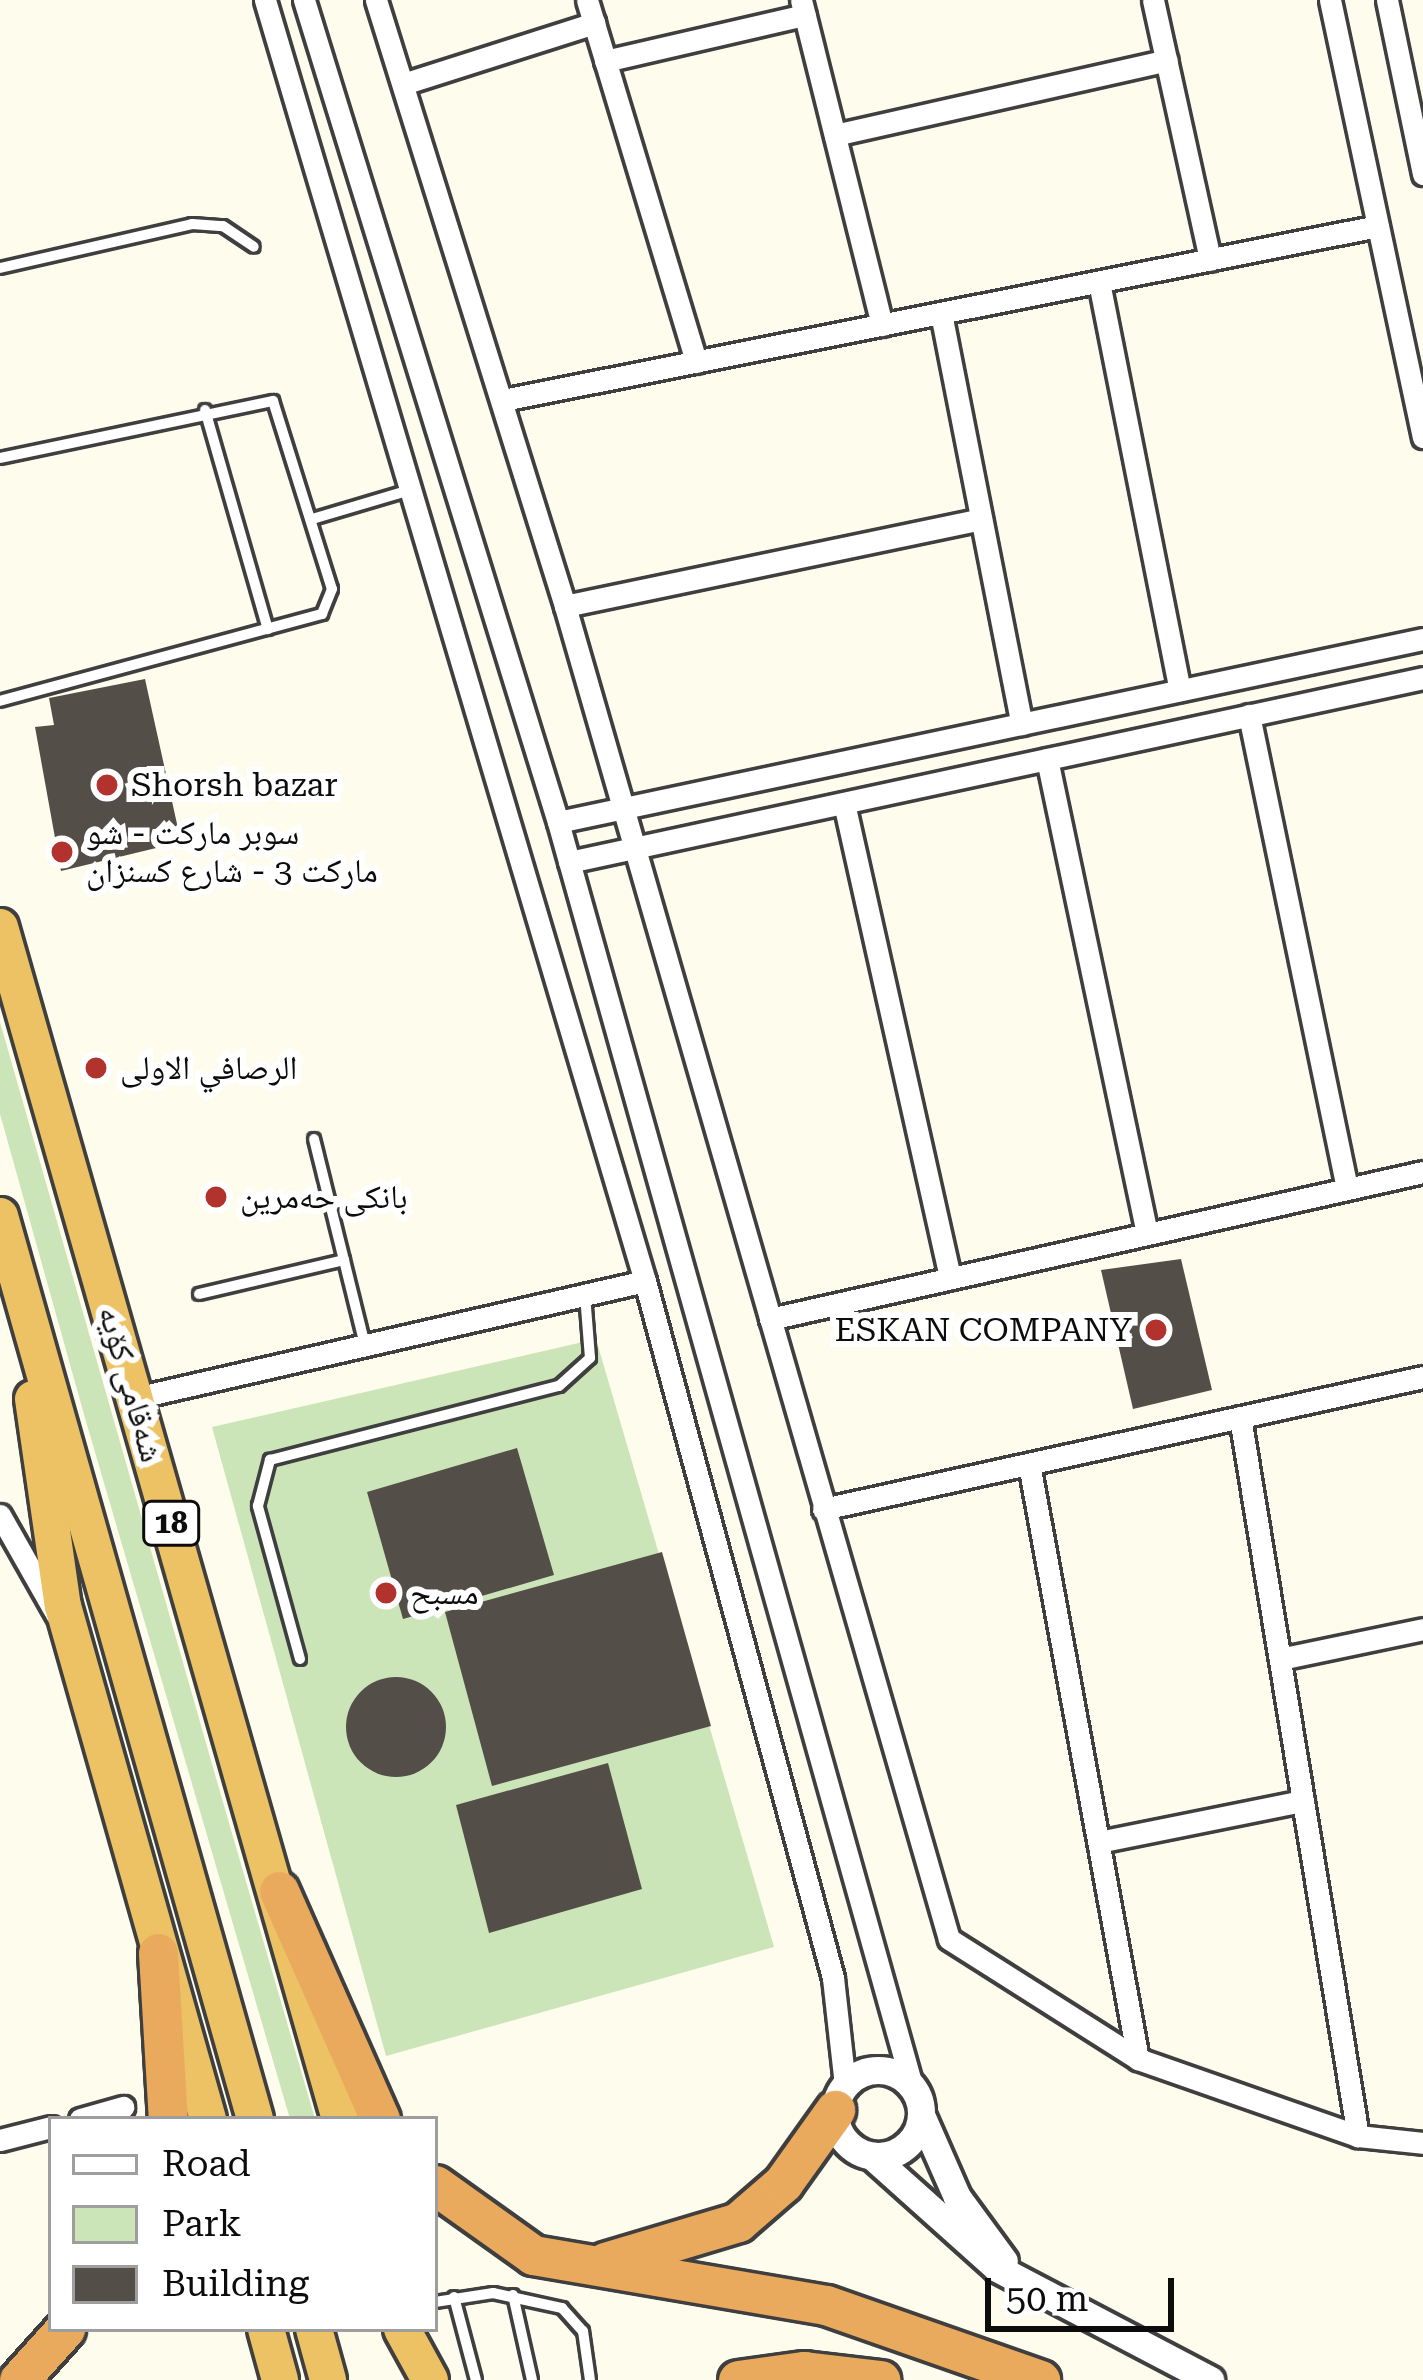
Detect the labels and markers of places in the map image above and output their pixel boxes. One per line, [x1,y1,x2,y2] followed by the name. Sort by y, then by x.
[131,765,338,805] place label: Shorsh bazar
[94,772,120,798] marker: Shorsh bazar
[86,813,378,891] place label: سوبر ماركت - شو ماركت 3 - شارع كسنزان
[49,839,75,865] marker: سوبر ماركت - شو ماركت 3 - شارع كسنزان
[120,1048,297,1088] place label: الرصافي الاولى
[83,1055,109,1081] marker: الرصافي الاولى
[240,1177,408,1217] place label: بانكی حه‌مرین
[203,1184,229,1210] marker: بانكی حه‌مرین
[834,1310,1132,1350] place label: ESKAN COMPANY
[1143,1317,1169,1343] marker: ESKAN COMPANY
[410,1573,479,1613] place label: مسبح
[373,1580,399,1606] marker: مسبح

